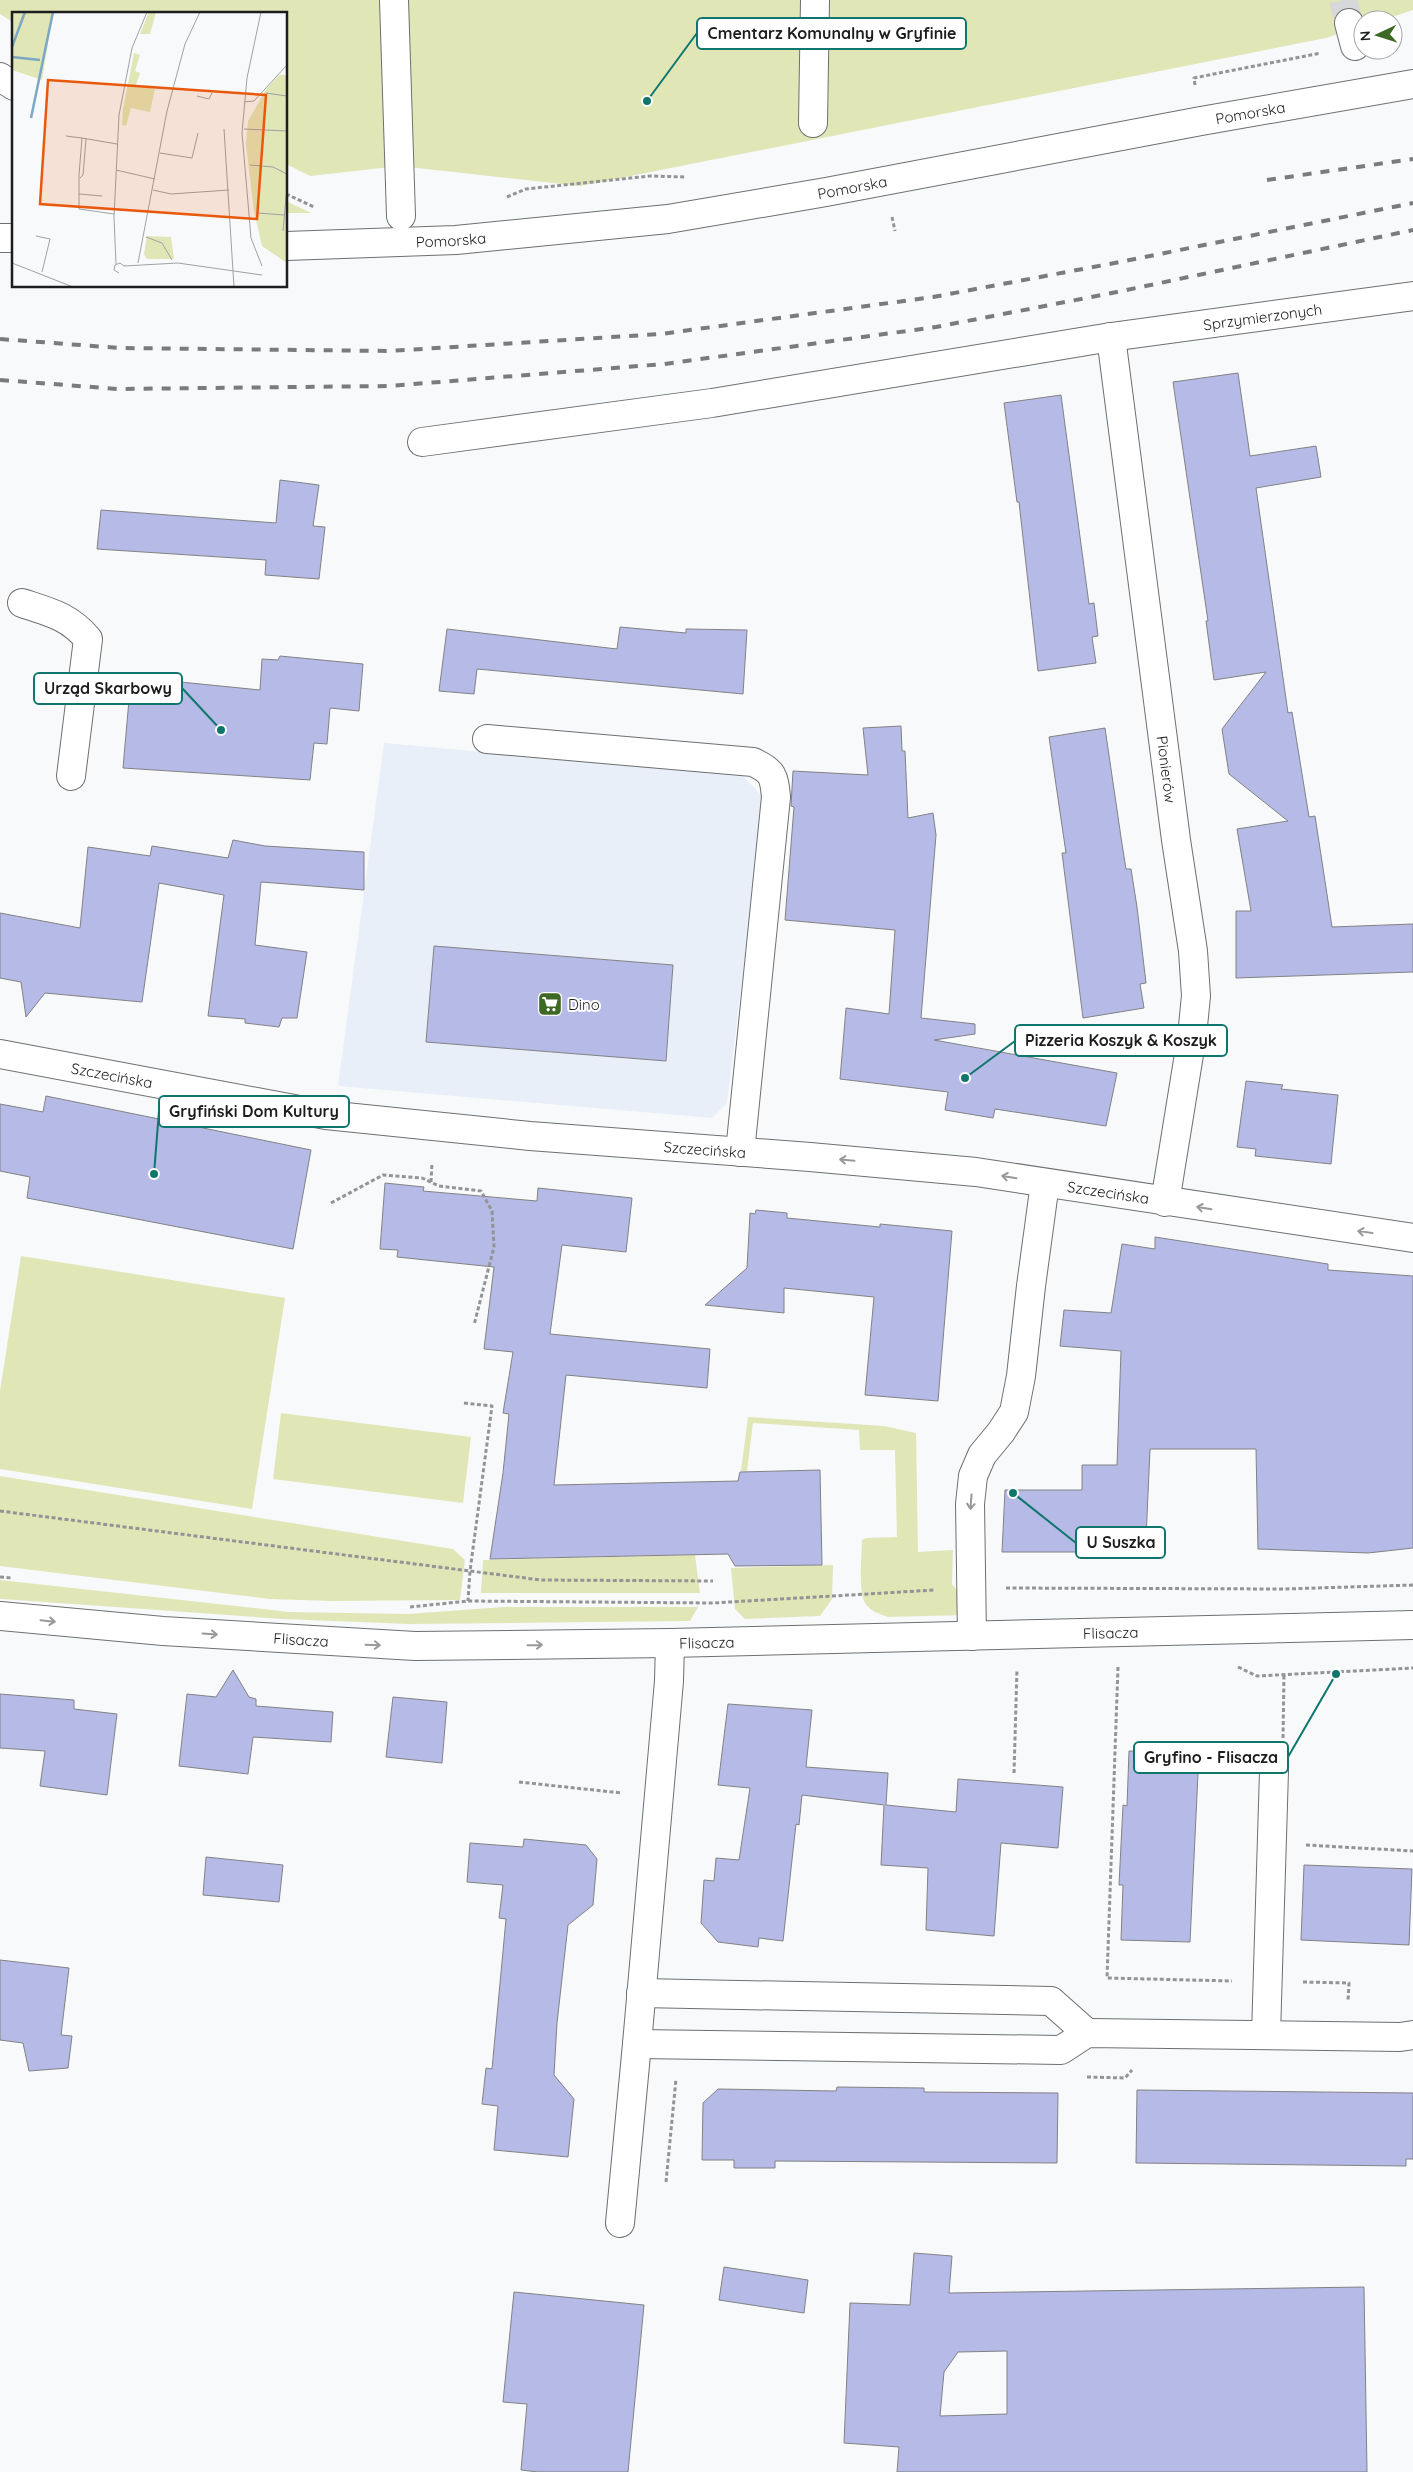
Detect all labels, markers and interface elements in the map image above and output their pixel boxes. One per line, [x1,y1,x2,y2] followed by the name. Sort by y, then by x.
[1353,10,1403,60] north arrow
[12,12,288,288] inset map
[697,18,966,49] callout: Cmentarz Komunalny w Gryfinie
[708,23,956,43] text: Cmentarz Komunalny w Gryfinie
[1356,30,1374,42] text: N
[1214,97,1287,128] street label: Pomorska
[816,171,889,203] street label: Pomorska
[415,228,487,251] street label: Pomorska
[1202,299,1323,334] street label: Sprzymierzonych
[34,673,182,704] callout: Urząd Skarbowy
[44,678,172,698] text: Urząd Skarbowy
[1153,735,1181,804] street label: Pionierów
[537,991,563,1017] supermarket icon: Dino
[568,995,600,1014] place label: Dino
[1015,1025,1227,1056] callout: Pizzeria Koszyk & Koszyk
[1025,1030,1217,1050] text: Pizzeria Koszyk & Koszyk
[70,1058,154,1092] street label: Szczecińska
[159,1096,349,1127] callout: Gryfiński Dom Kultury
[169,1101,339,1121] text: Gryfiński Dom Kultury
[663,1137,747,1162] street label: Szczecińska
[840,1155,856,1165] one-way arrow
[1001,1172,1017,1182] one-way arrow
[1066,1176,1151,1208] street label: Szczecińska
[1196,1202,1212,1212] one-way arrow
[1357,1227,1373,1237] one-way arrow
[966,1493,975,1509] one-way arrow
[1076,1527,1165,1558] callout: U Suszka
[1086,1532,1156,1552] text: U Suszka
[40,1616,56,1626] one-way arrow
[1083,1622,1139,1642] street label: Flisacza
[273,1628,329,1650] street label: Flisacza
[202,1630,218,1639] one-way arrow
[679,1632,735,1652] street label: Flisacza
[364,1640,380,1649] one-way arrow
[526,1640,543,1650] one-way arrow
[1134,1742,1288,1773] callout: Gryfino - Flisacza
[1144,1747,1278,1767] text: Gryfino - Flisacza

